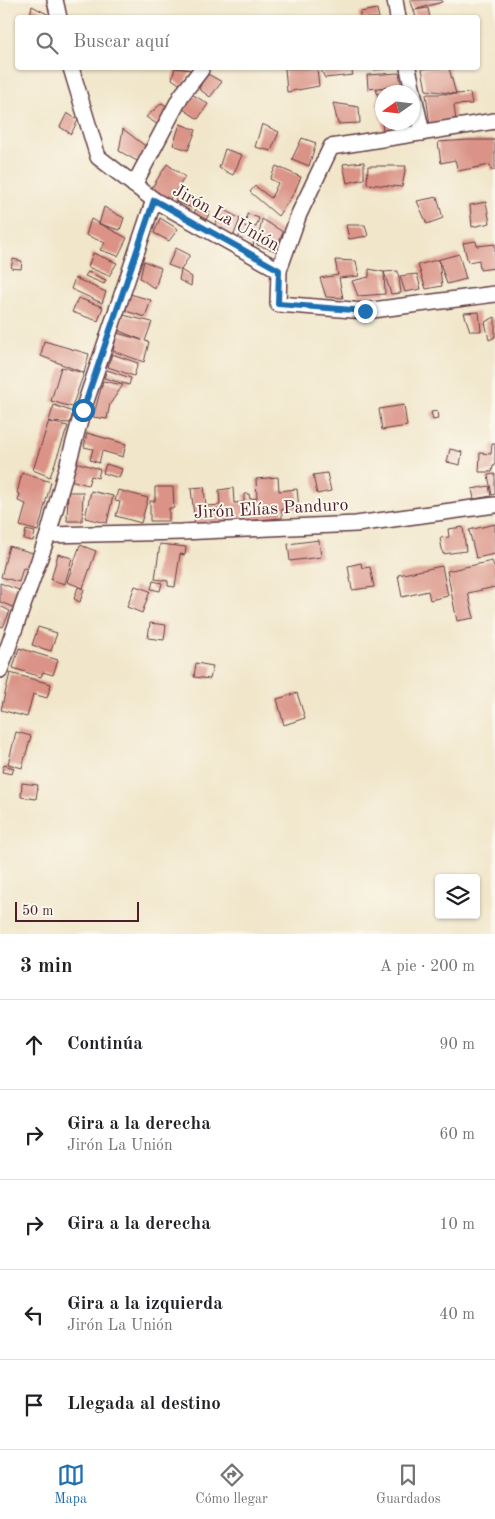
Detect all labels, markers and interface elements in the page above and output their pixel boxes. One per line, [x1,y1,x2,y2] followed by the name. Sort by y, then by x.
[15,15,480,70] search box
[33,29,61,57] icon: search
[73,33,169,52] text: Buscar aquí
[375,85,420,130] north arrow
[170,181,283,255] street label: Jirón La Unión
[354,300,377,323] route end
[72,399,95,422] route start
[193,496,349,522] street label: Jirón Elías Panduro
[435,874,480,919] map controls
[435,874,480,919] button: layers
[15,899,139,922] scale bar
[22,904,53,918] text: 50 m
[20,956,73,977] text: 3 min
[380,959,475,975] text: A pie · 200 m
[20,1031,48,1059] icon: ahead
[67,1035,143,1054] text: Continúa
[439,1037,475,1053] text: 90 m
[67,1115,211,1134] text: Gira a la derecha
[20,1121,48,1149] icon: right
[439,1127,475,1143] text: 60 m
[67,1138,173,1154] text: Jirón La Unión
[20,1211,48,1239] icon: right
[67,1215,211,1234] text: Gira a la derecha
[439,1217,475,1233] text: 10 m
[67,1295,223,1314] text: Gira a la izquierda
[20,1301,48,1329] icon: left
[439,1307,475,1323] text: 40 m
[67,1318,173,1334] text: Jirón La Unión
[20,1391,48,1419] icon: arrive
[67,1395,221,1414] text: Llegada al destino
[54,1461,87,1508] tab: Mapa
[195,1461,268,1508] tab: Cómo llegar
[376,1461,441,1508] tab: Guardados

